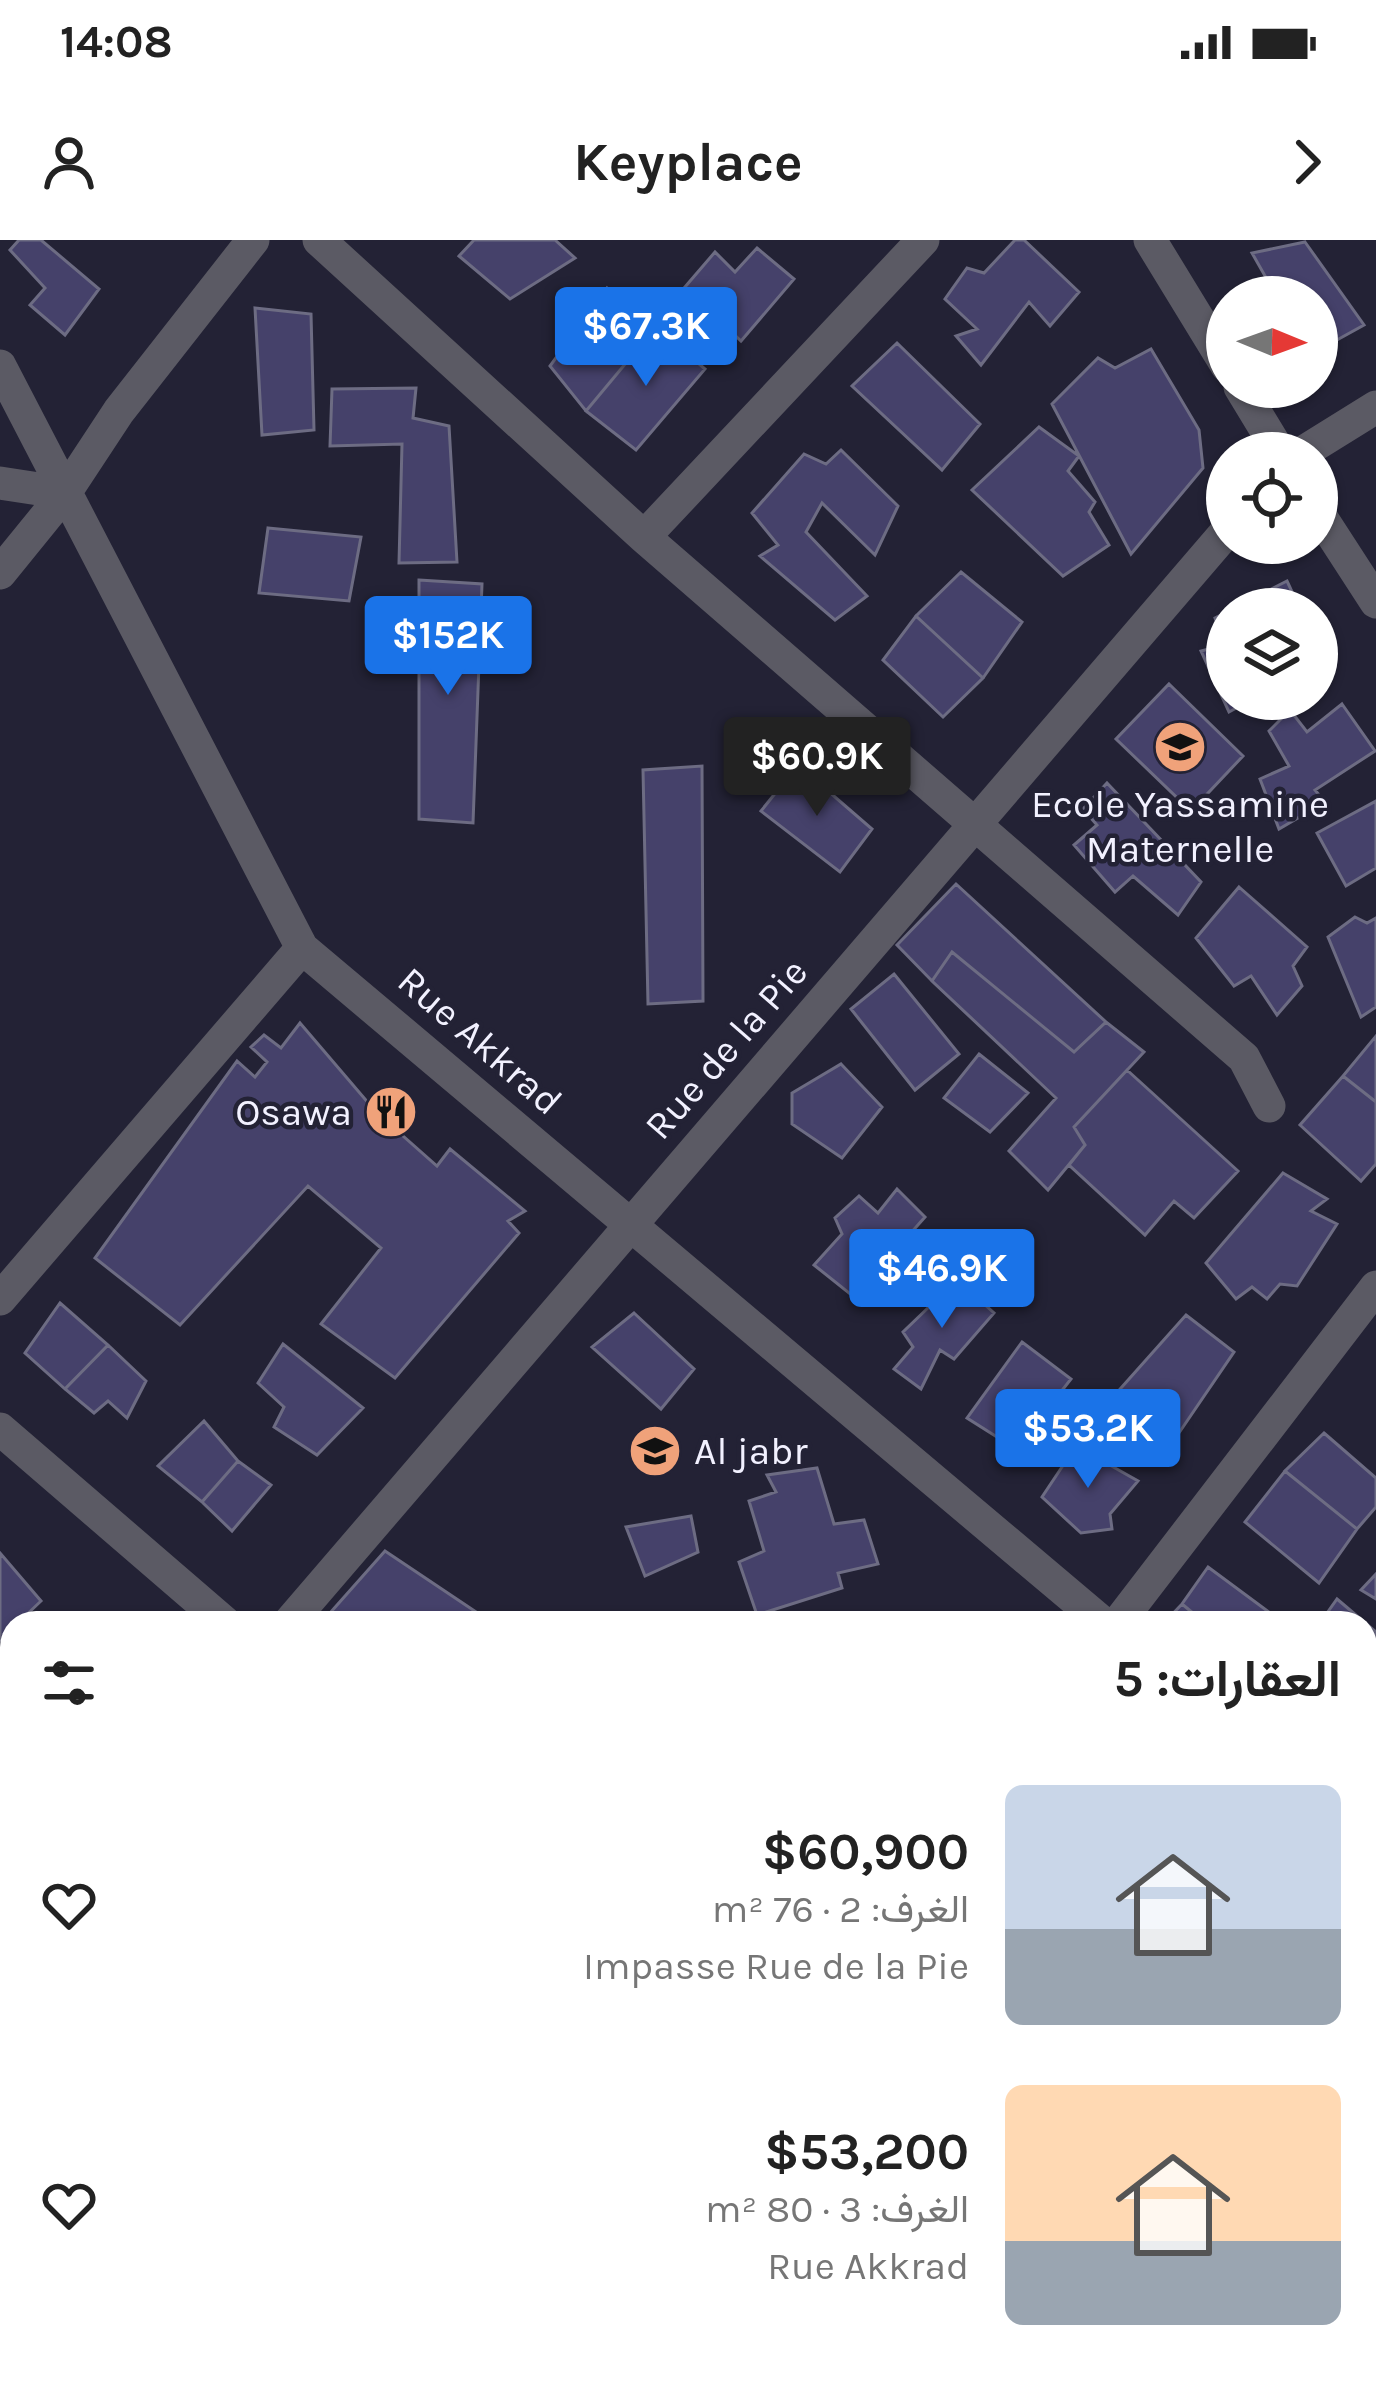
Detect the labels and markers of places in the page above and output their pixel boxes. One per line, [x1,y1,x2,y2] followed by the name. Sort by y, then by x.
[548,287,744,389] pin: $67.3K
[364,596,532,698] pin: $152K
[719,717,915,819] pin: $60.9K
[1152,719,1208,775] school or university icon: Ecole Yassamine Maternelle
[1031,781,1329,872] place label: Ecole Yassamine Maternelle
[363,1084,419,1140] restaurant icon: Osawa
[235,1089,352,1135] place label: Osawa
[844,1229,1040,1331] pin: $46.9K
[990,1389,1186,1491] pin: $53.2K
[627,1423,683,1479] school or university icon: Al jabr
[694,1428,808,1474] place label: Al jabr

